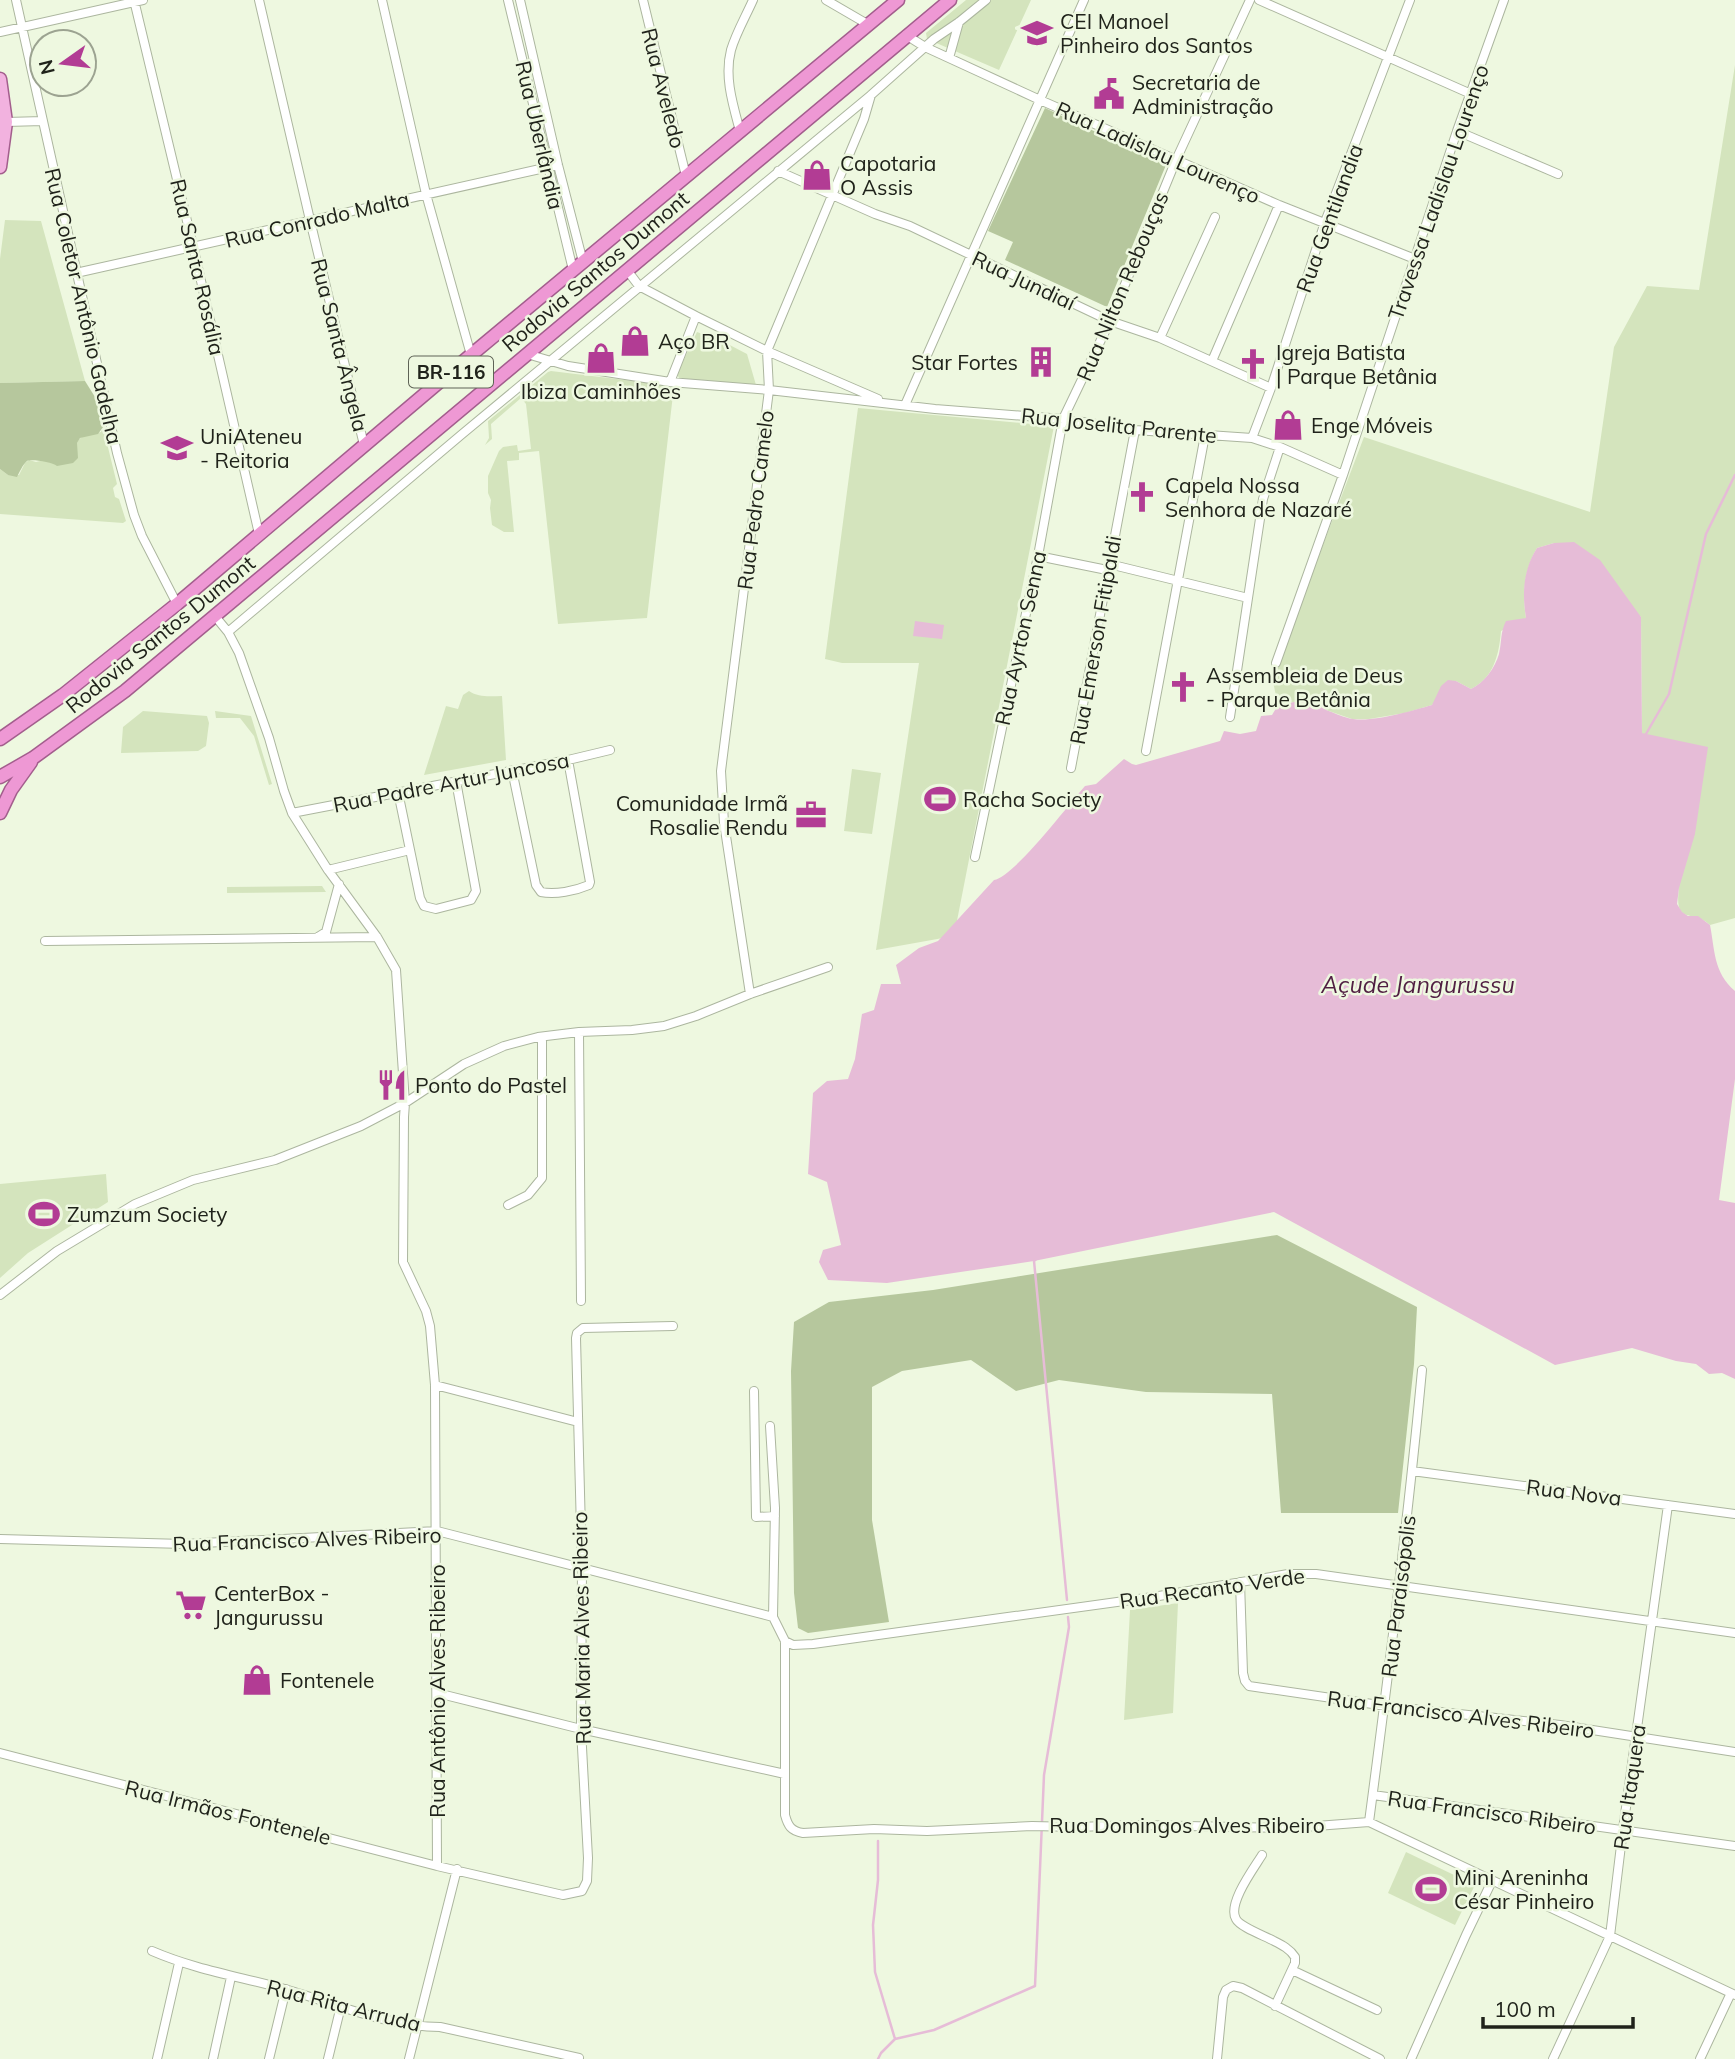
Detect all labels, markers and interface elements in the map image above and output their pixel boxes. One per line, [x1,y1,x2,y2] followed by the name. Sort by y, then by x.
[1060,8,1253,58] place label: CEI Manoel Pinheiro dos Santos
[1020,16,1054,50] school or university icon: CEI Manoel Pinheiro dos Santos
[637,25,691,151] street label: Rua Aveledo
[28,28,98,98] north arrow
[33,57,60,77] text: N
[510,58,570,212] street label: Rua Uberlândia
[1382,61,1494,323] street label: Travessa Ladislau Lourenço
[1132,69,1273,119] place label: Secretaria de Administração
[1092,77,1126,111] public building icon: Secretaria de Administração
[1052,95,1264,209] street label: Rua Ladislau Lourenço
[1290,140,1368,296] street label: Rua Gentilandia
[840,150,936,200] place label: Capotaria O Assis
[800,158,834,192] shop icon: Capotaria O Assis
[40,165,128,447] street label: Rua Coletor Antônio Gadelha
[165,176,231,358] street label: Rua Santa Rosália
[222,185,412,253] street label: Rua Conrado Malta
[496,185,694,357] street label: Rodovia Santos Dumont
[1070,187,1174,385] street label: Rua Nilton Rebouças
[968,245,1081,316] street label: Rua Jundiaí
[306,256,374,434] street label: Rua Santa Ângela
[618,324,652,358] shop icon: Aço BR
[658,328,730,354] place label: Aço BR
[1276,339,1437,389] place label: Igreja Batista | Parque Betânia
[584,341,618,375] shop icon: Ibiza Caminhões
[1024,345,1058,379] building icon: Star Fortes
[1236,347,1270,381] church icon: Igreja Batista | Parque Betânia
[911,349,1018,375] place label: Star Fortes
[409,356,493,388] road number: BR-116
[521,378,681,404] place label: Ibiza Caminhões
[1020,402,1218,448] street label: Rua Joselita Parente
[1271,408,1305,442] shop icon: Enge Móveis
[731,409,779,591] street label: Rua Pedro Camelo
[1311,412,1433,438] place label: Enge Móveis
[200,423,302,473] place label: UniAteneu - Reitoria
[160,431,194,465] school or university icon: UniAteneu - Reitoria
[1165,472,1352,522] place label: Capela Nossa Senhora de Nazaré
[1125,480,1159,514] church icon: Capela Nossa Senhora de Nazaré
[1064,534,1126,746] street label: Rua Emerson Fitipaldi
[989,548,1051,728] street label: Rua Ayrton Senna
[60,550,260,718] street label: Rodovia Santos Dumont
[1206,662,1403,712] place label: Assembleia de Deus - Parque Betânia
[1166,670,1200,704] church icon: Assembleia de Deus - Parque Betânia
[331,746,571,818] street label: Rua Padre Artur Juncosa
[923,782,957,816] sports icon: Racha Society
[963,786,1101,812] place label: Racha Society
[616,790,788,840] place label: Comunidade Irmã Rosalie Rendu
[794,798,828,832] office icon: Comunidade Irmã Rosalie Rendu
[1320,970,1515,999] water label: Açude Jangurussu
[375,1068,409,1102] restaurant icon: Ponto do Pastel
[415,1072,567,1098] place label: Ponto do Pastel
[27,1197,61,1231] sports icon: Zumzum Society
[67,1201,227,1227] place label: Zumzum Society
[1525,1473,1623,1511] street label: Rua Nova
[566,1511,596,1745] street label: Rua Maria Alves Ribeiro
[1375,1514,1421,1678] street label: Rua Paraisópolis
[172,1521,442,1557] street label: Rua Francisco Alves Ribeiro
[1118,1562,1306,1614] street label: Rua Recanto Verde
[424,1564,450,1818] street label: Rua Antônio Alves Ribeiro
[214,1580,329,1630] place label: CenterBox - Jangurussu
[174,1588,208,1622] supermarket icon: CenterBox - Jangurussu
[240,1663,274,1697] shop icon: Fontenele
[280,1667,375,1693] place label: Fontenele
[1326,1685,1596,1743] street label: Rua Francisco Alves Ribeiro
[1607,1723,1651,1851] street label: Rua Itaquera
[122,1774,334,1850] street label: Rua Irmãos Fontenele
[1386,1784,1598,1840] street label: Rua Francisco Ribeiro
[1049,1812,1325,1838] street label: Rua Domingos Alves Ribeiro
[1454,1864,1594,1914] place label: Mini Areninha César Pinheiro
[1414,1872,1448,1906] sports icon: Mini Areninha César Pinheiro
[264,1973,424,2037] street label: Rua Rita Arruda
[1483,1986,1634,2030] scale bar
[1494,1996,1556,2022] text: 100 m

